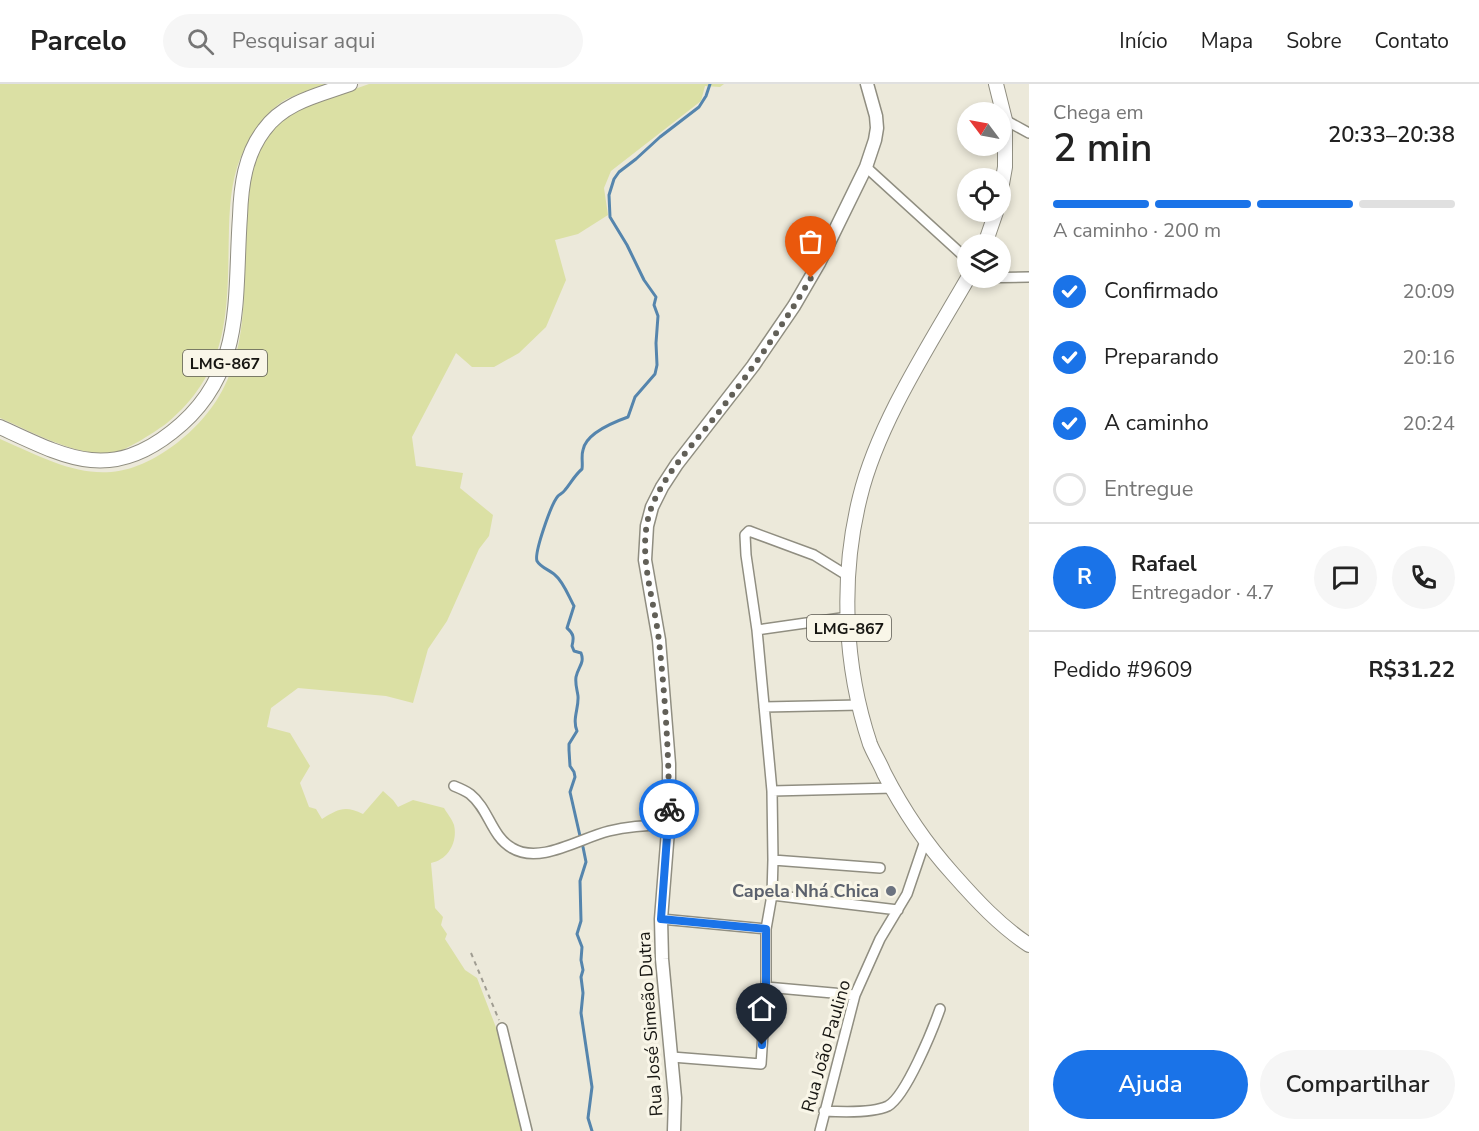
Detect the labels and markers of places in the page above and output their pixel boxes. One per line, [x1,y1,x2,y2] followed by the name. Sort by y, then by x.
[785,216,836,278] pin
[732,879,879,903] place label: Capela Nhá Chica
[884,884,898,898] marker: Capela Nhá Chica
[736,983,787,1045] pin

